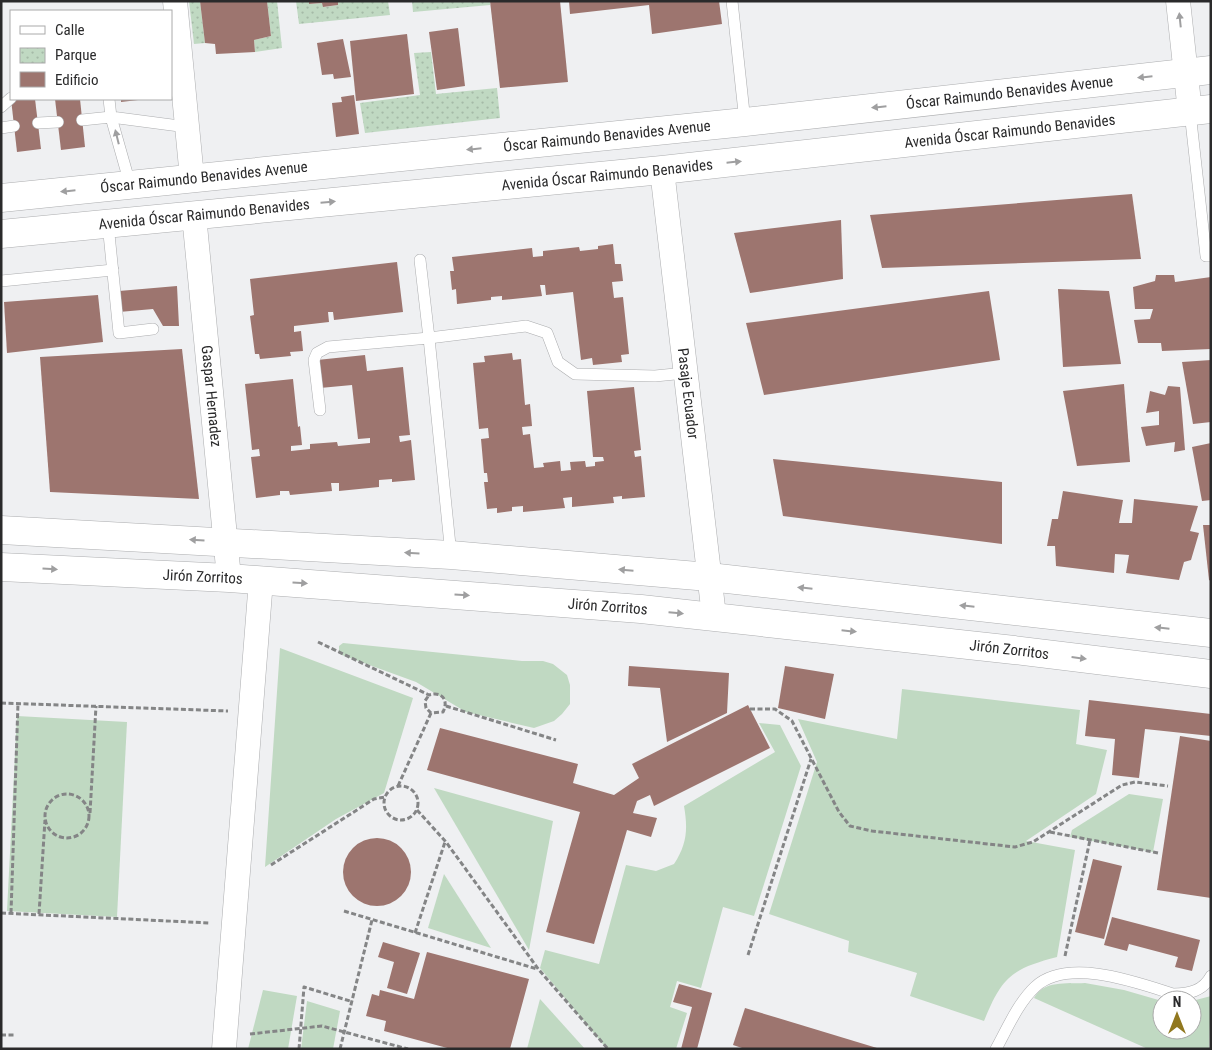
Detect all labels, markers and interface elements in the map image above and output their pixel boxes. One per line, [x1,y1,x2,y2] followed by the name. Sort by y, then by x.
[10,10,172,100] legend
[1176,11,1184,27] one-way arrow
[55,21,85,39] text: Calle
[55,46,97,64] text: Parque
[55,71,98,89] text: Edificio
[905,72,1114,113] street label: Óscar Raimundo Benavides Avenue
[1137,73,1153,81] one-way arrow
[871,103,887,111] one-way arrow
[903,111,1116,152] street label: Avenida Óscar Raimundo Benavides
[502,117,711,156] street label: Óscar Raimundo Benavides Avenue
[112,130,120,145] one-way arrow
[465,145,481,153] one-way arrow
[501,155,714,194] street label: Avenida Óscar Raimundo Benavides
[99,158,308,197] street label: Óscar Raimundo Benavides Avenue
[726,158,742,166] one-way arrow
[60,187,76,195] one-way arrow
[98,195,311,234] street label: Avenida Óscar Raimundo Benavides
[321,198,337,206] one-way arrow
[198,345,225,448] street label: Gaspar Hernadez
[674,347,702,440] street label: Pasaje Ecuador
[189,535,205,543] one-way arrow
[403,549,419,557] one-way arrow
[42,565,58,573] one-way arrow
[162,566,243,588] street label: Jirón Zorritos
[618,566,634,574] one-way arrow
[292,579,308,587] one-way arrow
[797,584,813,592] one-way arrow
[454,592,470,600] one-way arrow
[567,595,649,619] street label: Jirón Zorritos
[958,602,974,610] one-way arrow
[668,609,684,617] one-way arrow
[1154,624,1170,632] one-way arrow
[842,627,858,635] one-way arrow
[969,636,1050,663] street label: Jirón Zorritos
[1072,654,1088,662] one-way arrow
[1152,990,1202,1040] north arrow
[1173,994,1181,1010] text: N

